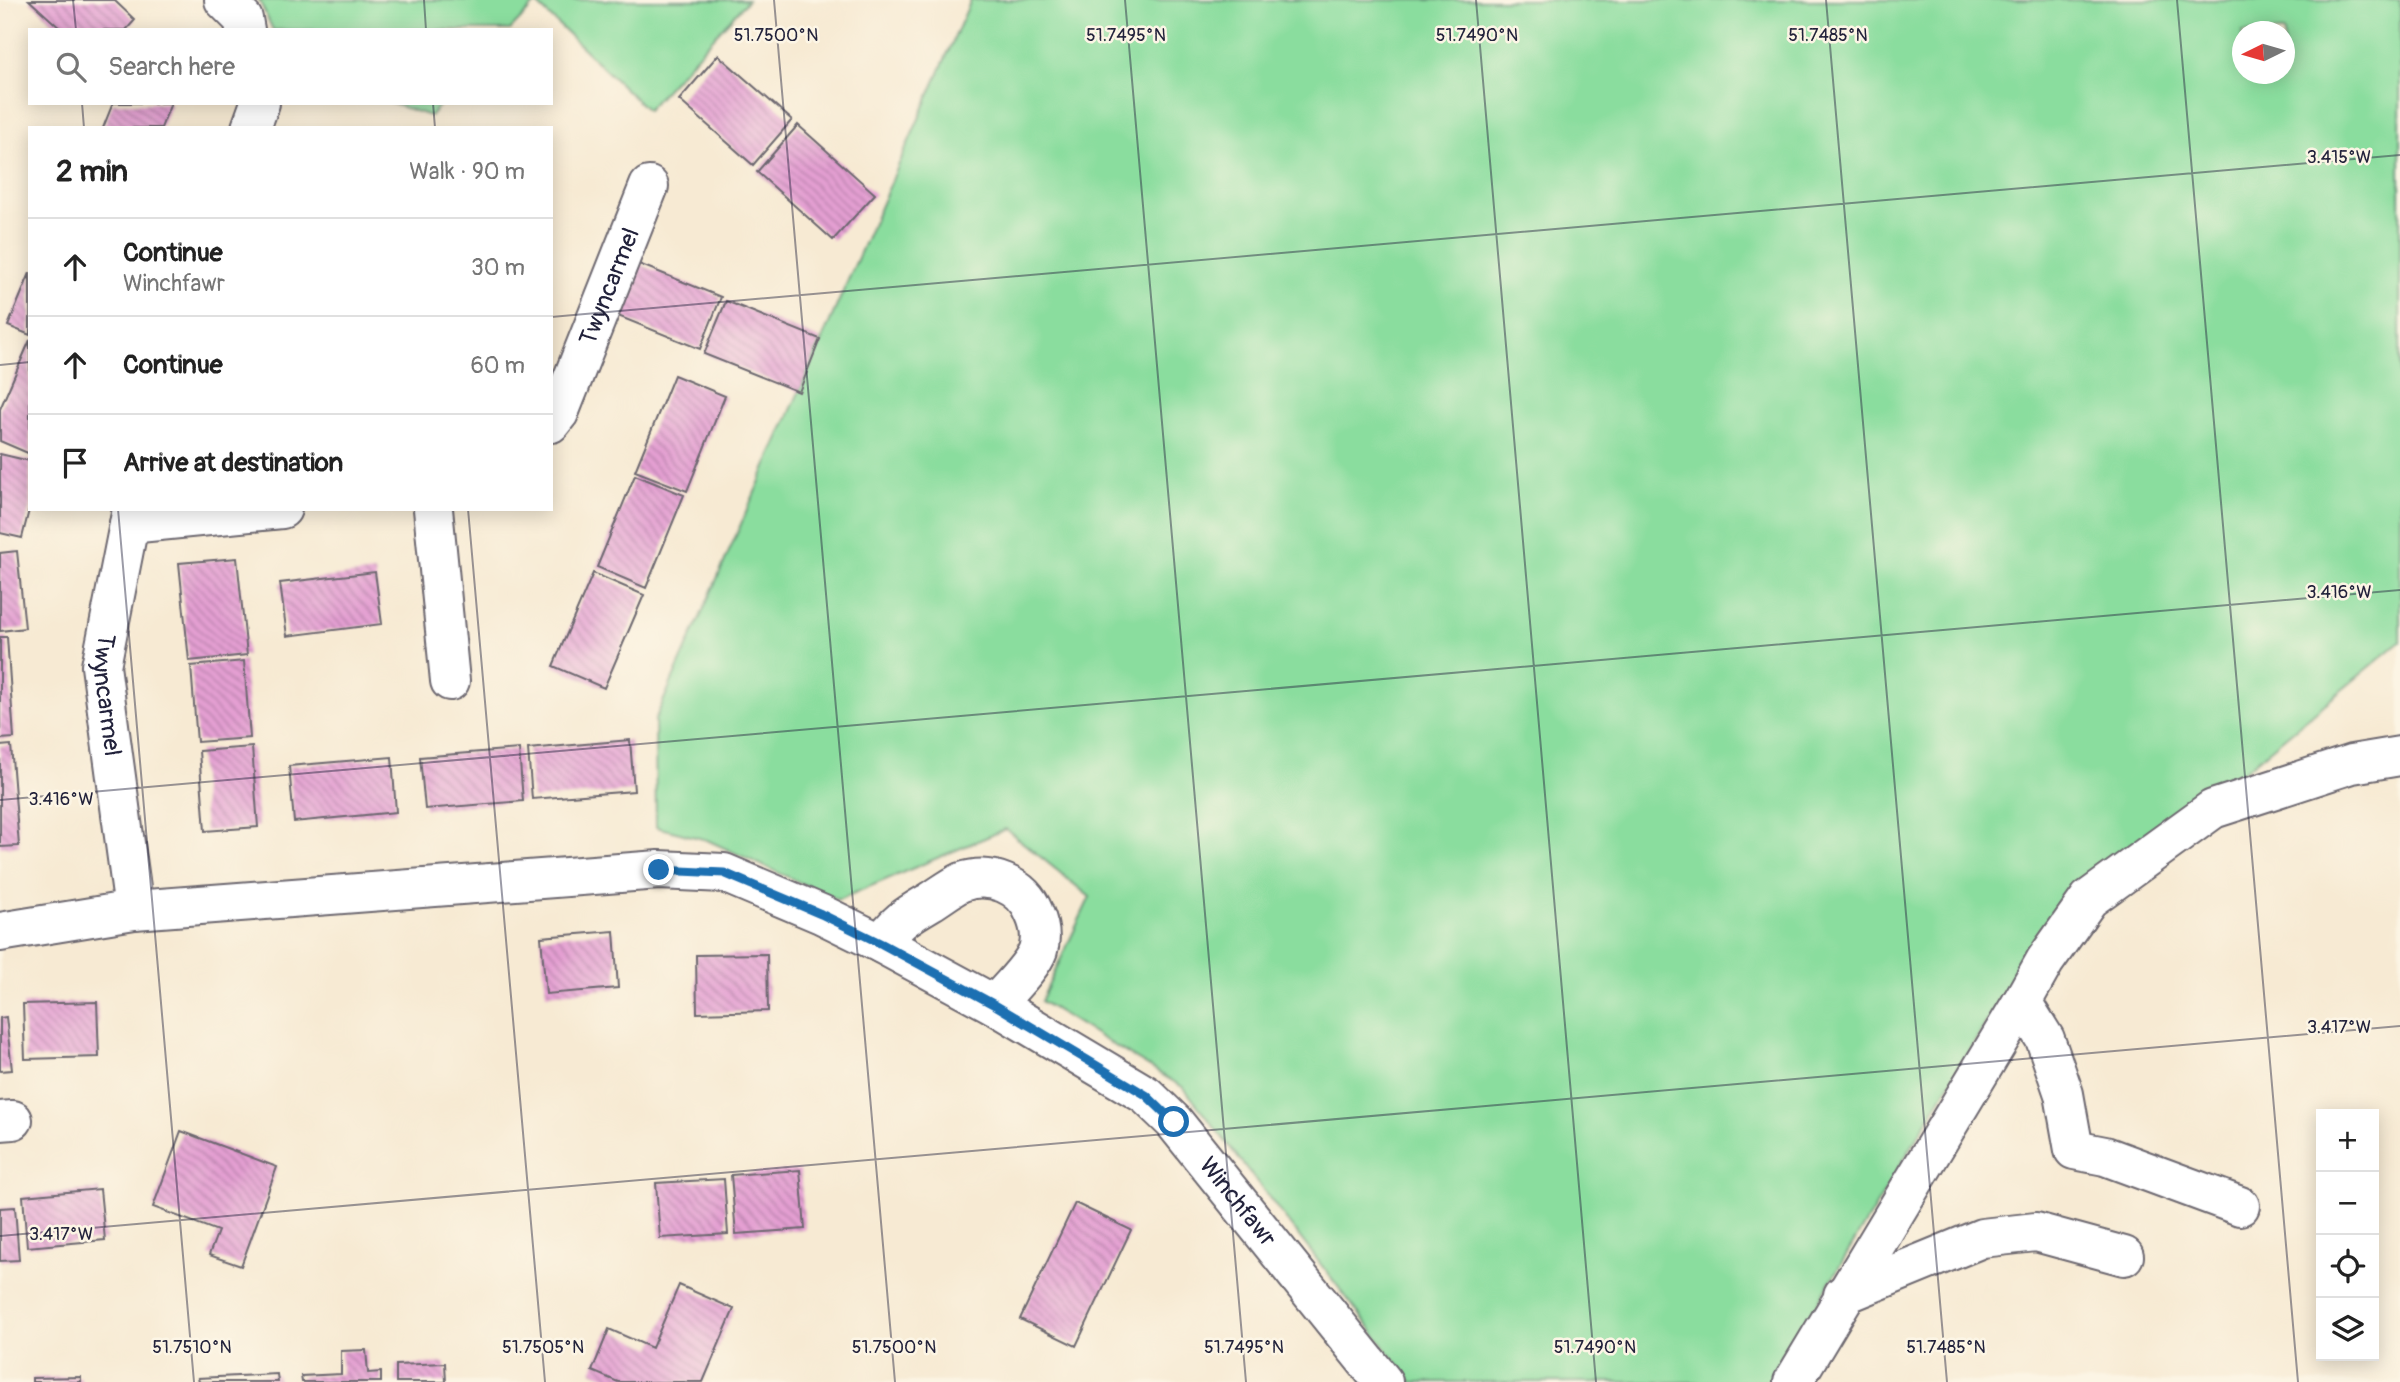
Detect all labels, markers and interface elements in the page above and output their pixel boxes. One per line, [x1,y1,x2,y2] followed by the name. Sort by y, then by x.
[2232,21,2295,84] north arrow
[734,24,818,47] text: 51.7500°N
[1086,24,1166,47] text: 51.7495°N
[1436,24,1518,47] text: 51.7490°N
[1788,24,1868,47] text: 51.7485°N
[28,28,553,105] search box
[52,48,90,86] icon: search
[108,51,235,83] text: Search here
[2307,146,2371,169] text: 3.415°W
[56,153,128,190] text: 2 min
[409,157,525,186] text: Walk · 90 m
[573,224,646,349] street label: Twyncarmel
[123,237,223,269] text: Continue
[56,248,94,286] icon: ahead
[471,253,525,282] text: 30 m
[123,269,225,298] text: Winchfawr
[56,346,94,384] icon: ahead
[123,349,223,381] text: Continue
[470,351,525,380] text: 60 m
[56,444,94,482] icon: arrive
[123,447,343,479] text: Arrive at destination
[2306,581,2372,604] text: 3.416°W
[85,631,127,758] street label: Twyncarmel
[28,788,94,811] text: 3.416°W
[643,854,674,885] route end
[2307,1016,2371,1039] text: 3.417°W
[1158,1106,1189,1137] route start
[2316,1109,2379,1361] map controls
[2316,1109,2379,1172] button: +
[1193,1151,1283,1253] street label: Winchfawr
[2316,1172,2379,1235] button: −
[29,1223,93,1246] text: 3.417°W
[2316,1235,2379,1298] button: locate
[2316,1298,2379,1361] button: layers
[152,1336,232,1359] text: 51.7510°N
[502,1336,584,1359] text: 51.7505°N
[852,1336,936,1359] text: 51.7500°N
[1204,1336,1284,1359] text: 51.7495°N
[1554,1336,1636,1359] text: 51.7490°N
[1906,1336,1986,1359] text: 51.7485°N

